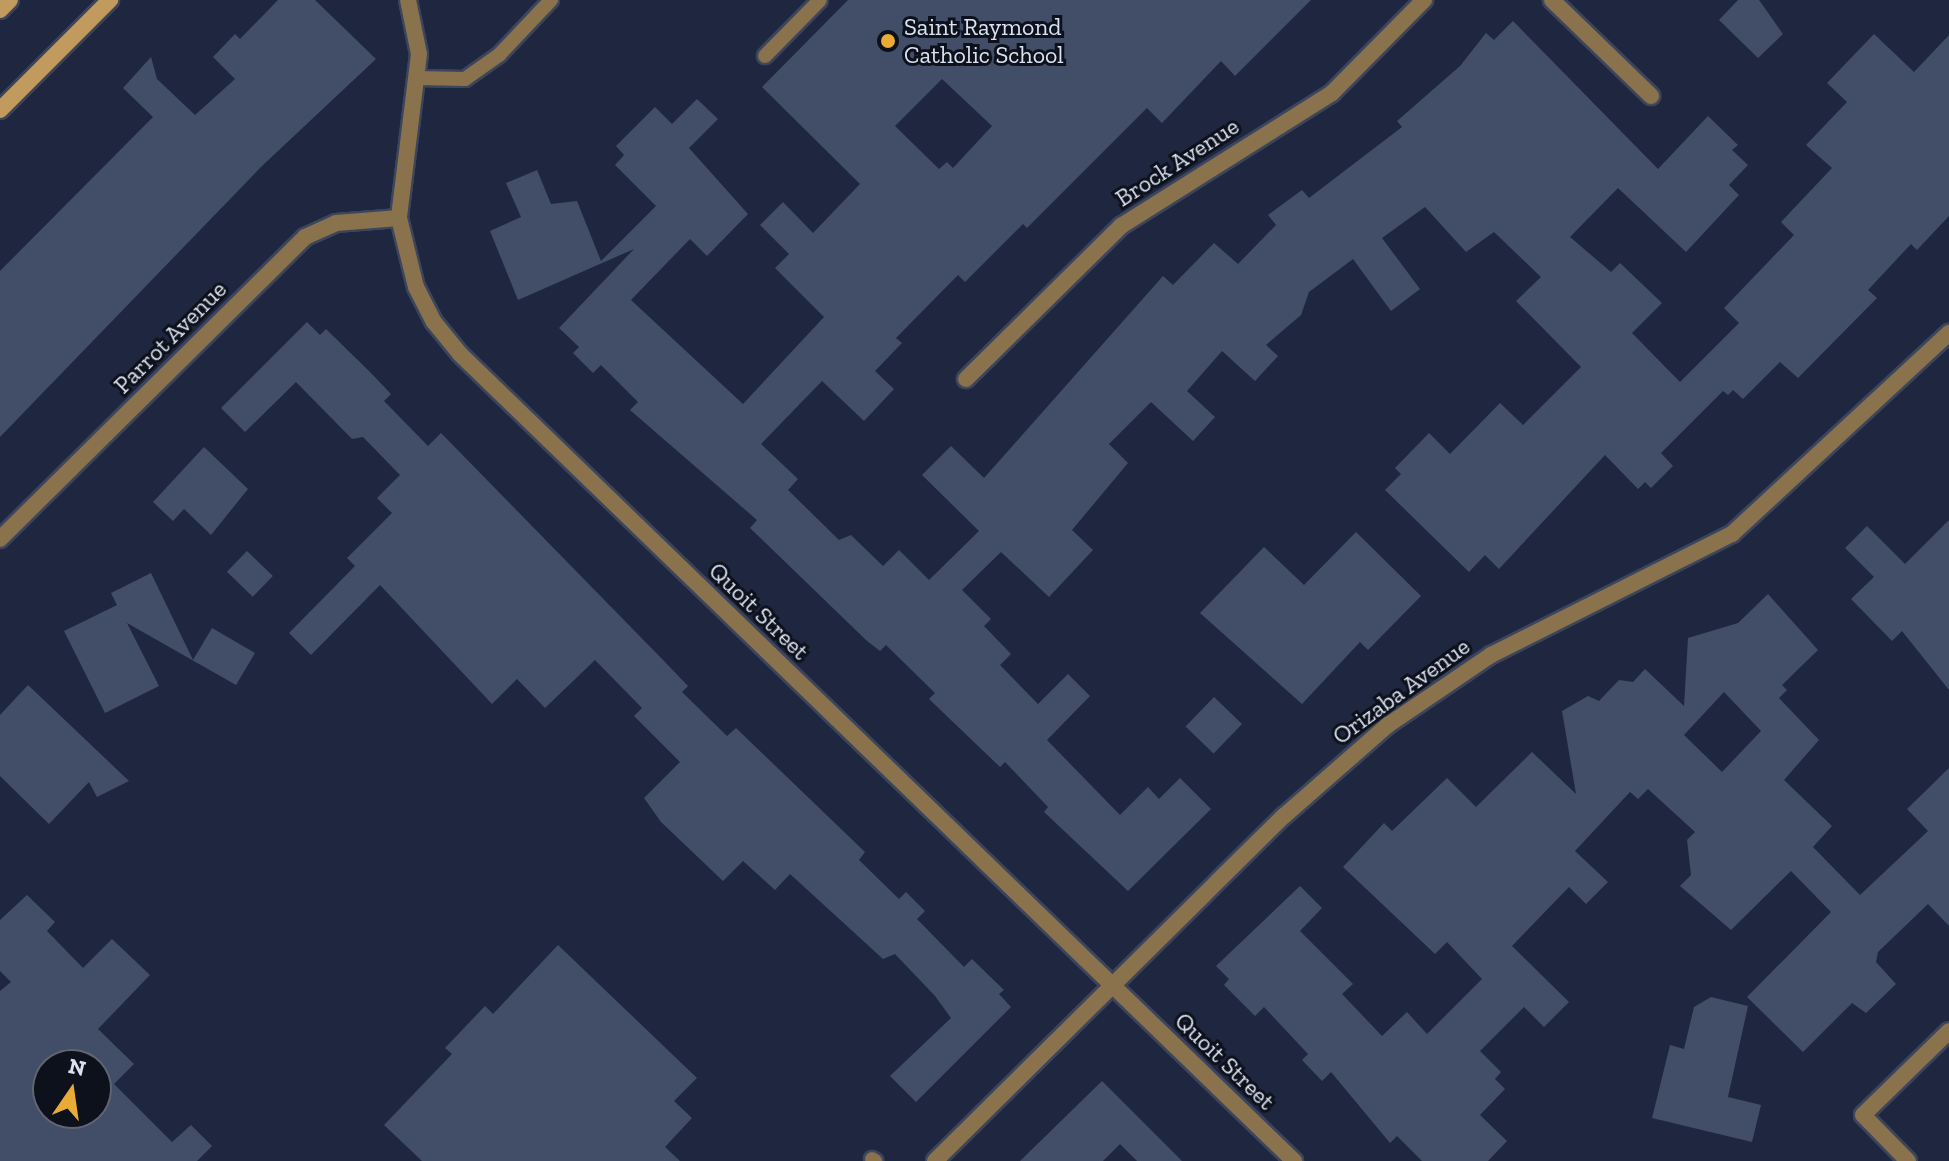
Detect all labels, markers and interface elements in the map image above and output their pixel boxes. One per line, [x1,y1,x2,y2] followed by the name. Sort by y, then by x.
[904,13,1064,69] place label: Saint Raymond Catholic School
[879,32,897,50] marker: Saint Raymond Catholic School
[1110,111,1244,213] street label: Brock Avenue
[107,274,233,400] street label: Parrot Avenue
[703,556,815,666] street label: Quoit Street
[1327,631,1475,751] street label: Orizaba Avenue
[1169,1006,1281,1116] street label: Quoit Street
[32,1049,112,1129] north arrow
[66,1052,88,1082] text: N

